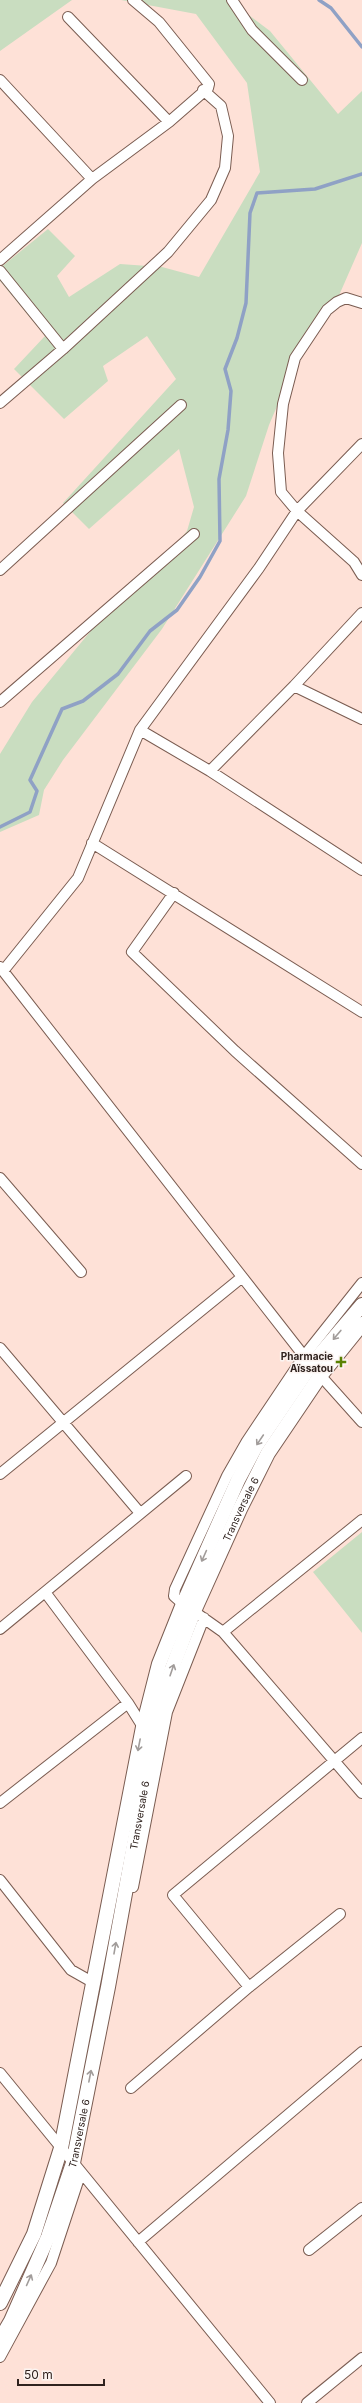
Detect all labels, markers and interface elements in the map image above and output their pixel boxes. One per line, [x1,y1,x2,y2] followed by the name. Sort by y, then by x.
[332,1329,341,1340] one-way arrow
[281,1350,333,1374] place label: Pharmacie Aïssatou
[336,1357,346,1367] marker: Pharmacie Aïssatou
[256,1434,264,1445] one-way arrow
[220,1475,261,1543] street label: Transversale 6
[200,1550,207,1562] one-way arrow
[169,1664,176,1677] one-way arrow
[135,1738,143,1751] one-way arrow
[127,1780,151,1850] street label: Transversale 6
[111,1942,119,1955] one-way arrow
[87,2070,95,2083] one-way arrow
[66,2098,92,2169] street label: Transversale 6
[26,2274,33,2286] one-way arrow
[18,2361,104,2387] scale bar
[24,2367,53,2382] text: 50 m

